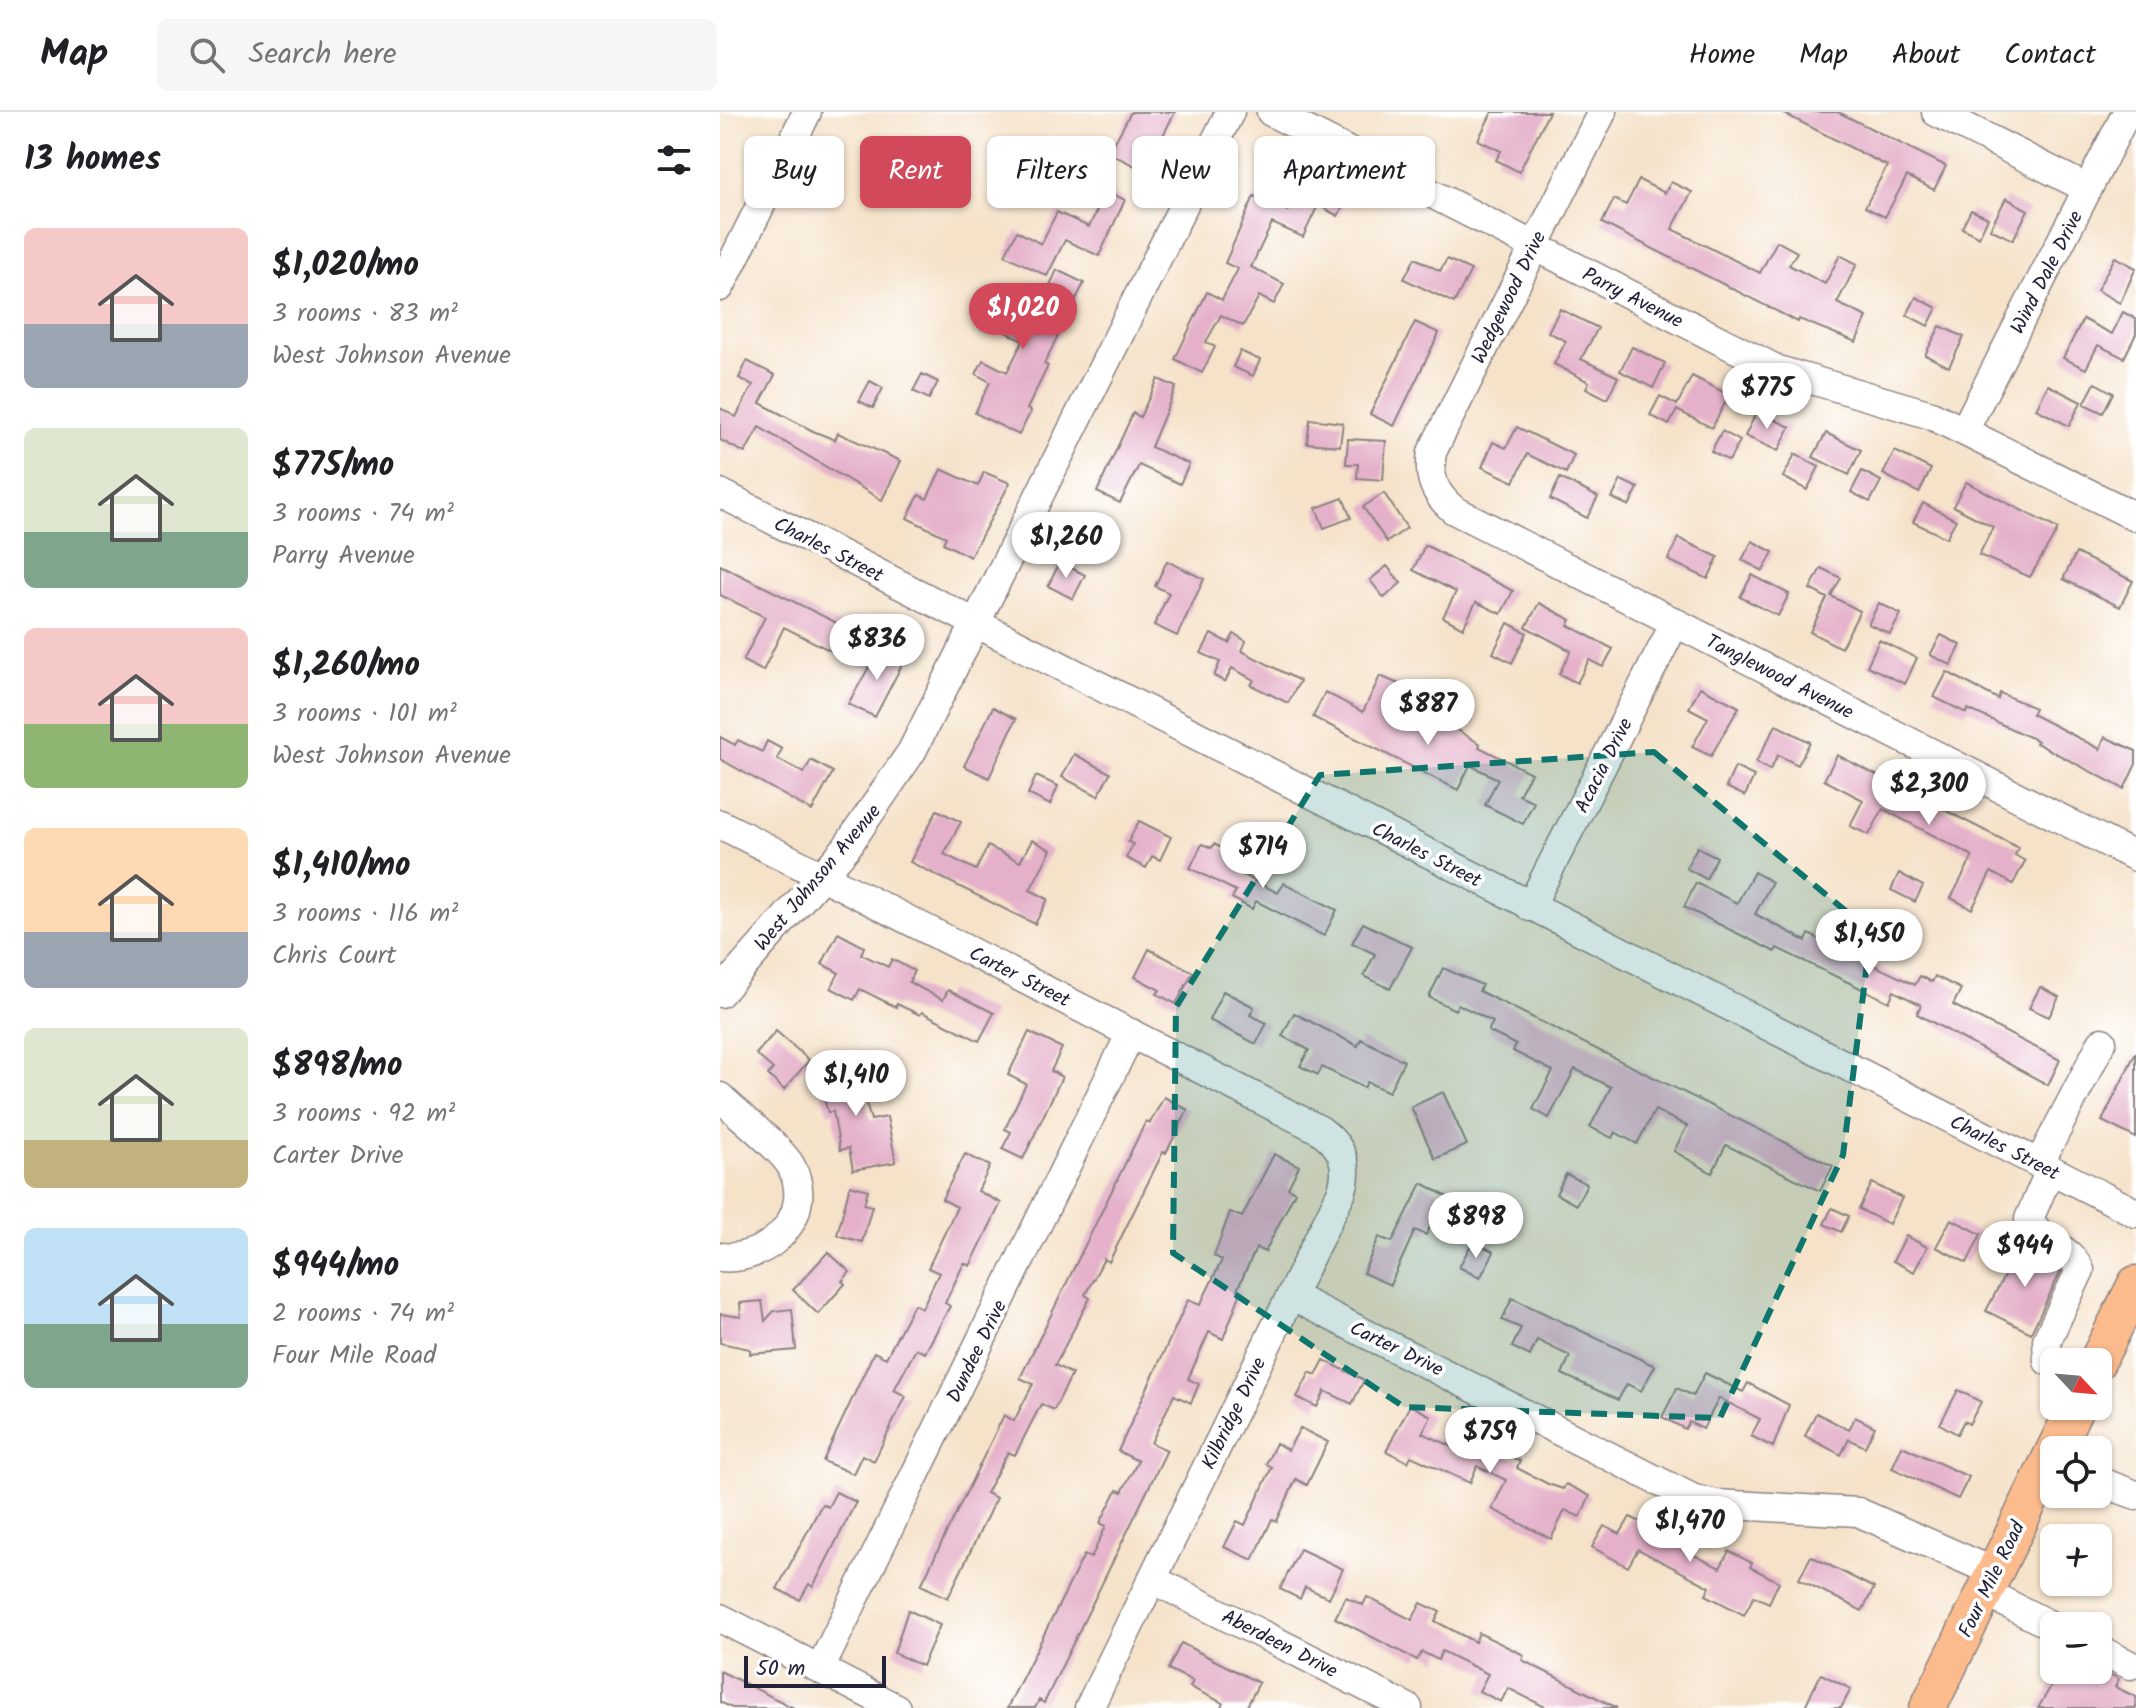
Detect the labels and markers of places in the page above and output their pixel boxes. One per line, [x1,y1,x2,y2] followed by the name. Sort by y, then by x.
[958,283,1088,351] pin: $1,020
[1720,363,1814,431] pin: $775
[1001,512,1131,580] pin: $1,260
[830,614,924,682] pin: $836
[1381,679,1475,747] pin: $887
[1864,759,1994,827] pin: $2,300
[1216,822,1310,890] pin: $714
[1804,909,1934,977] pin: $1,450
[791,1050,921,1118] pin: $1,410
[1429,1192,1523,1260] pin: $898
[1978,1221,2072,1289] pin: $944
[1443,1407,1537,1475] pin: $759
[1625,1496,1755,1564] pin: $1,470

